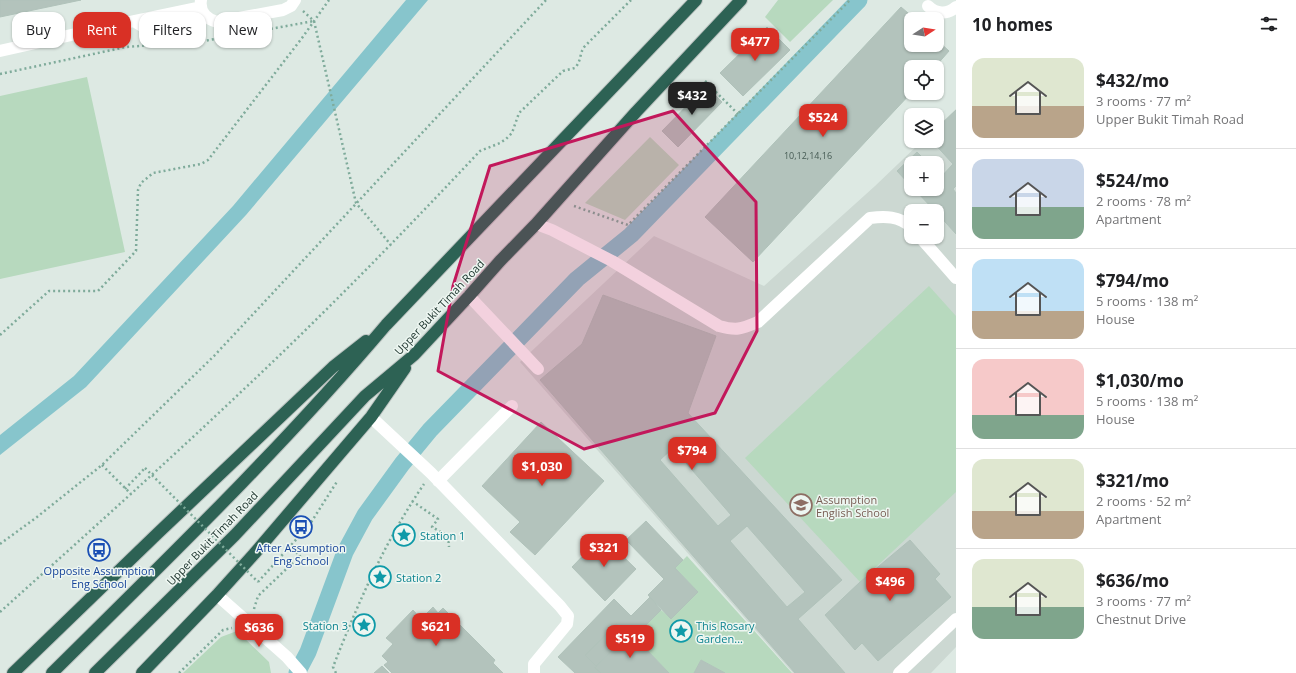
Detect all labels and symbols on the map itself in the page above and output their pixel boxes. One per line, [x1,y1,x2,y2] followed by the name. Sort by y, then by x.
[904,12,944,52] north arrow
[731,28,779,62] pin: $477
[668,82,716,116] pin: $432
[799,104,847,138] pin: $524
[784,149,832,162] house number: 10,12,14,16
[391,256,487,358] street label: Upper Bukit Timah Road
[668,437,716,471] pin: $794
[509,453,575,487] pin: $1,030
[163,488,261,588] street label: Upper Bukit Timah Road
[788,492,814,518] school or university icon: Assumption English School
[816,492,889,520] place label: Assumption English School
[288,514,314,540] bus stop icon: After Assumption Eng School
[391,522,417,548] place icon: Station 1
[420,528,465,543] place label: Station 1
[580,534,628,568] pin: $321
[86,537,112,563] bus stop icon: Opposite Assumption Eng School
[256,540,346,568] place label: After Assumption Eng School
[44,563,154,591] place label: Opposite Assumption Eng School
[367,564,393,590] place icon: Station 2
[866,568,914,602] pin: $496
[396,570,441,585] place label: Station 2
[351,612,377,638] place icon: Station 3
[412,613,460,647] pin: $621
[235,614,283,648] pin: $636
[303,618,348,633] place label: Station 3
[668,618,694,644] place icon: This Rosary Garden...
[696,618,755,646] place label: This Rosary Garden...
[606,625,654,659] pin: $519

